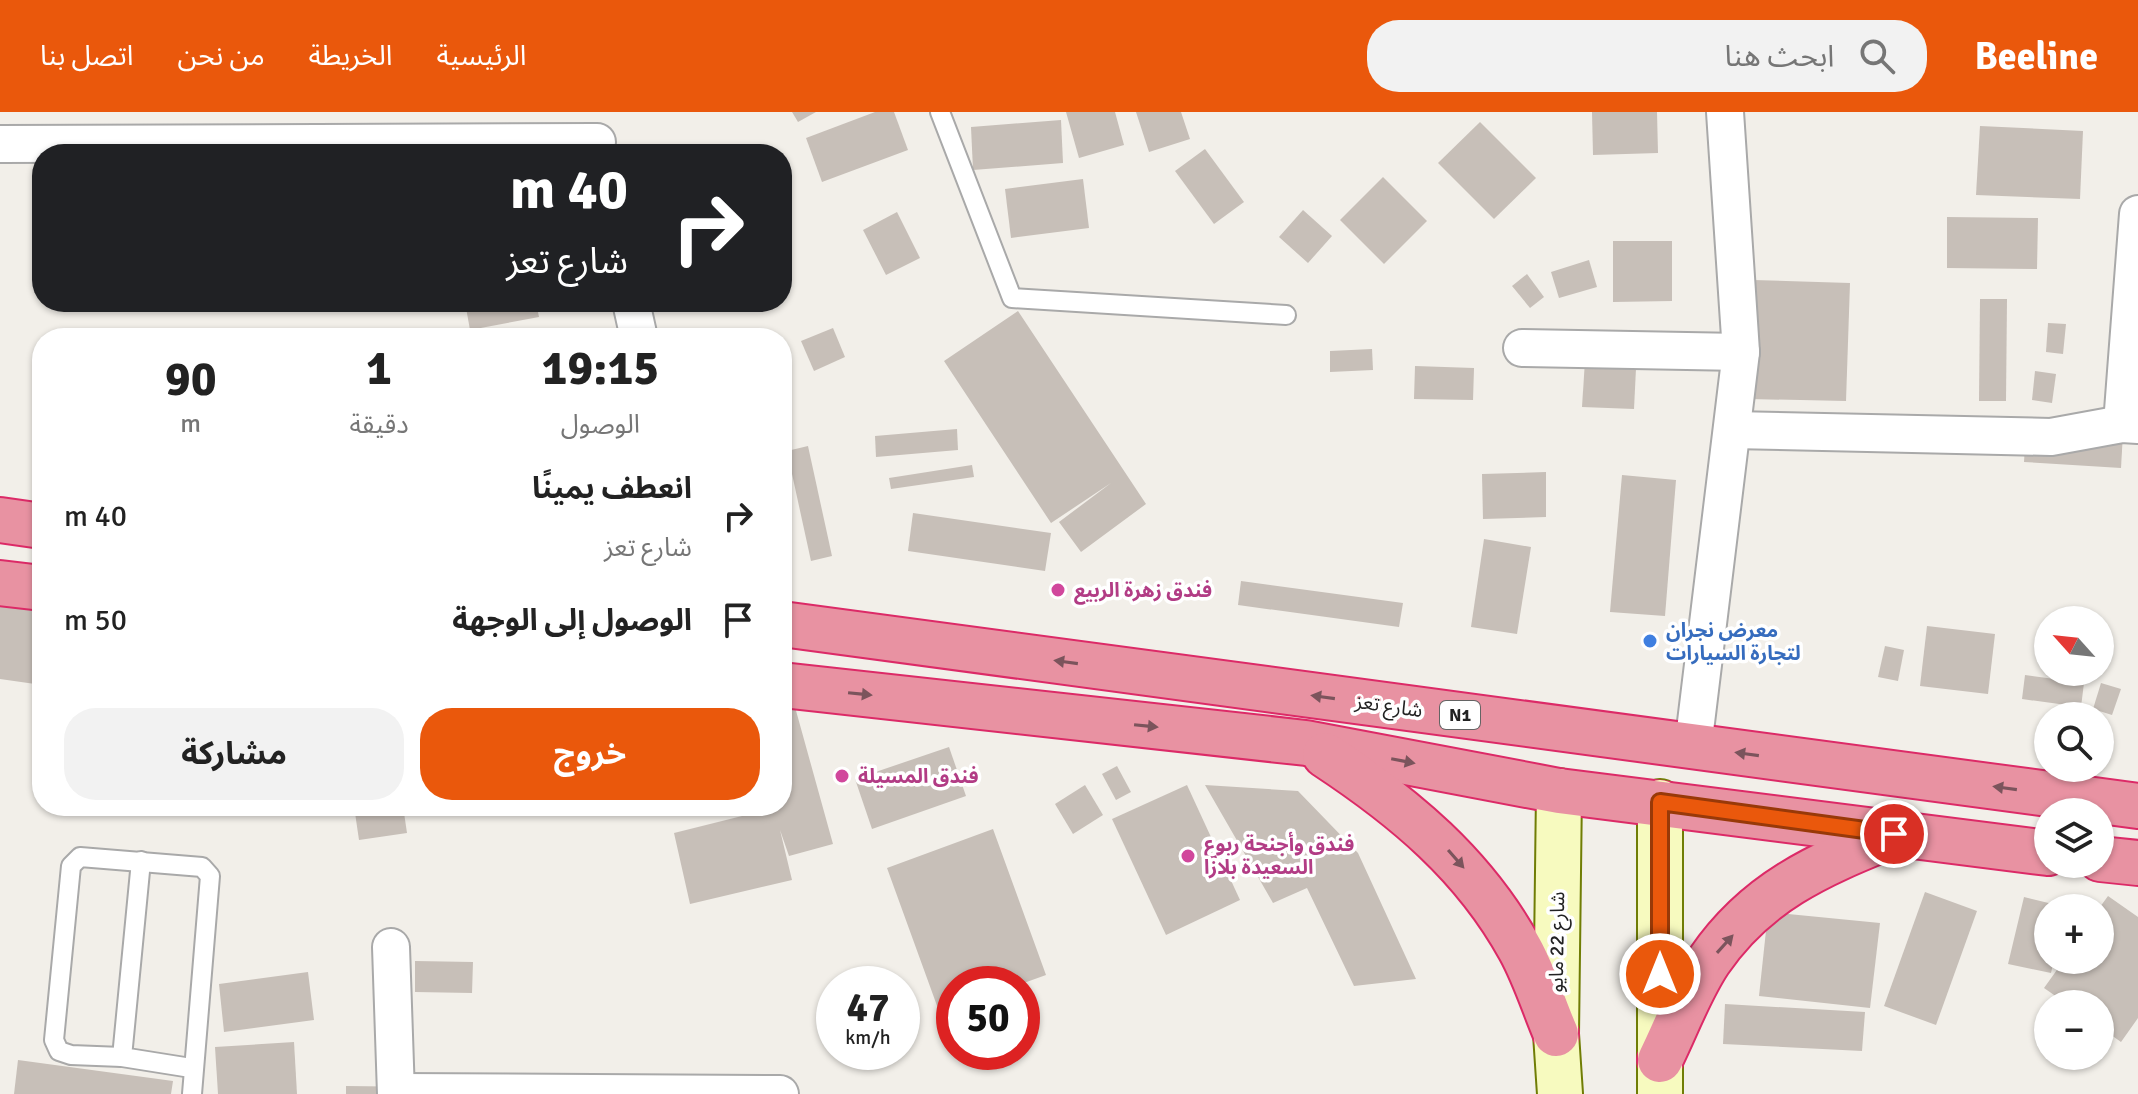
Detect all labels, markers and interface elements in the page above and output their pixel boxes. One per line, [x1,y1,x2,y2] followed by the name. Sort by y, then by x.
[1367,20,1927,92] search box
[1975,33,2098,80] text: Beeline
[1855,34,1899,78] icon: search
[1725,38,1835,75] text: ابحث هنا
[40,39,134,73] text: اتصل بنا
[178,39,265,73] text: من نحن
[309,39,393,73] text: الخريطة
[437,39,527,73] text: الرئيسية
[510,155,628,224] text: 40 m
[656,176,760,280] icon: right
[506,239,628,284] text: شارع تعز
[366,339,392,398] text: 1
[541,339,659,398] text: 19:15
[165,350,217,409] text: 90
[180,408,201,440] text: m
[349,409,409,441] text: دقيقة
[561,409,640,441] text: الوصول
[532,470,692,507] text: انعطف يمينًا
[716,494,760,538] icon: right
[64,498,127,535] text: 40 m
[604,532,692,564] text: شارع تعز
[1074,578,1212,605] place label: فندق زهرة الربيع
[1049,581,1067,599] marker: فندق زهرة الربيع
[716,598,760,642] icon: arrive
[64,602,127,639] text: 50 m
[452,602,692,639] text: الوصول إلى الوجهة
[2034,606,2114,686] north arrow
[2034,606,2114,1070] map controls
[1666,618,1801,666] place label: معرض نجران لتجارة السيارات
[1641,632,1659,650] marker: معرض نجران لتجارة السيارات
[1053,655,1078,668] one-way arrow
[847,688,872,701] one-way arrow
[1352,689,1424,725] street label: شارع تعز
[1310,690,1335,703] one-way arrow
[1440,701,1480,729] road number: N1
[2034,702,2114,782] button: search
[64,708,404,800] button: مشاركة
[420,708,760,800] button: خروج
[1134,719,1159,732] one-way arrow
[1735,747,1760,760] one-way arrow
[1391,756,1416,768] one-way arrow
[858,764,979,789] place label: فندق المسيلة
[833,767,851,785] marker: فندق المسيلة
[1992,782,2017,795] one-way arrow
[2034,798,2114,878] button: layers
[1860,800,1928,868] pin
[1872,812,1916,856] icon: arrive
[1204,831,1354,880] place label: فندق وأجنحة ربوع السعيدة بلازا
[1179,847,1197,865] marker: فندق وأجنحة ربوع السعيدة بلازا
[1447,849,1464,869] one-way arrow
[1544,891,1572,993] street label: شارع 22 مايو
[2034,894,2114,974] button: +
[1618,932,1702,1016] position arrow
[1715,934,1733,953] one-way arrow
[936,966,1040,1070] speed limit sign: 50
[846,983,890,1033] text: 47
[2034,990,2114,1070] button: −
[845,1025,891,1050] text: km/h

